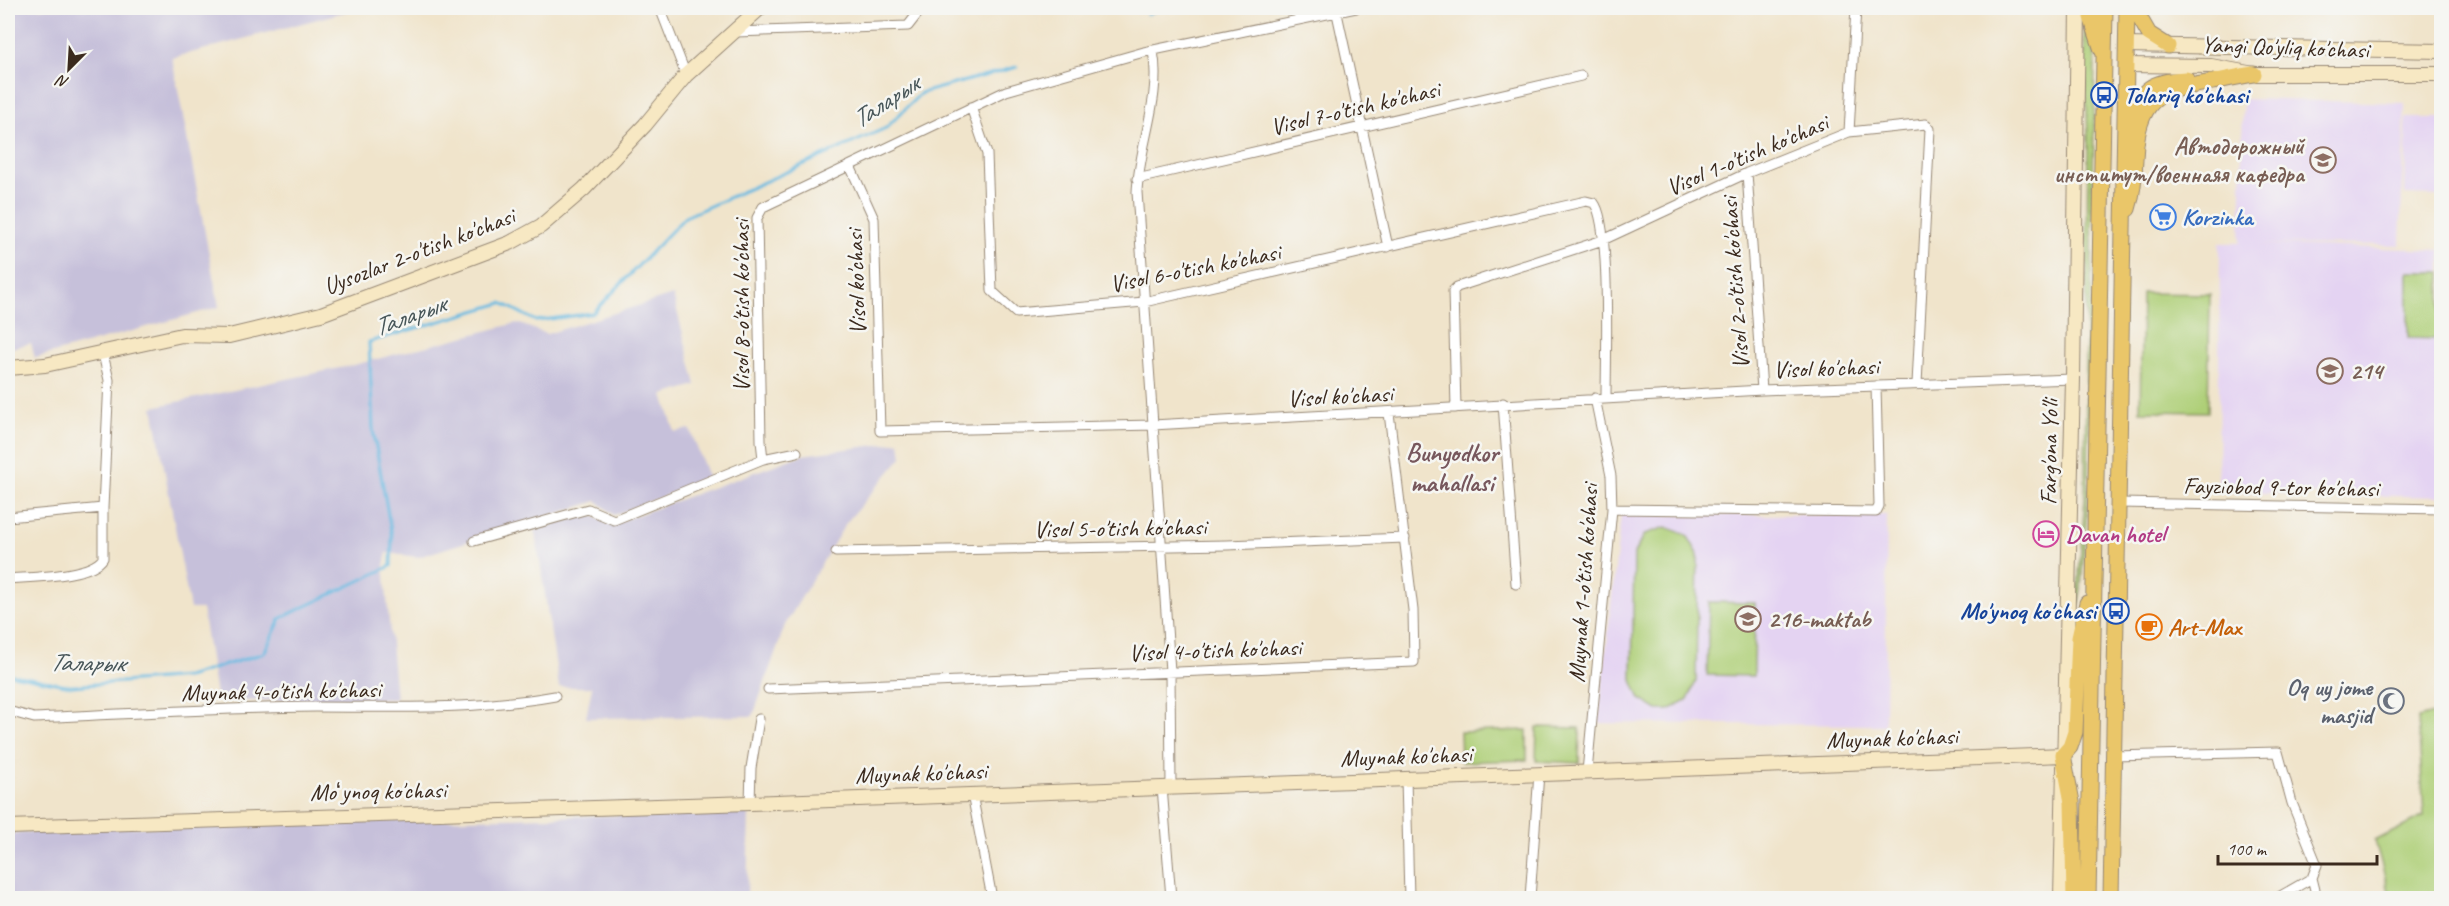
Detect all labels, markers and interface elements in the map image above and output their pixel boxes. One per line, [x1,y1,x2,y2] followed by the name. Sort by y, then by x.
[2201,29,2372,65] street label: Yangi Qo'yliq ko'chasi
[39,39,99,99] north arrow
[845,65,929,136] water label: Таларык
[52,69,72,93] text: N
[1267,73,1445,142] street label: Visol 7-o'tish ko'chasi
[2089,80,2119,110] bus stop icon: Tolariq ko'chasi
[2124,80,2251,110] place label: Tolariq ko'chasi
[1662,106,1835,203] street label: Visol 1-o'tish ko'chasi
[2054,131,2306,189] place label: Автодорожный институт/военнаяя кафедра
[2308,145,2338,175] school or university icon: Автодорожный институт/военнаяя кафедра
[1714,193,1756,370] street label: Visol 2-o'tish ko'chasi
[319,200,521,301] street label: Uysozlar 2-o'tish ko'chasi
[2148,202,2178,232] supermarket icon: Korzinka
[2182,202,2255,232] place label: Korzinka
[726,217,756,392] street label: Visol 8-o'tish ko'chasi
[839,226,873,335] street label: Visol ko'chasi
[1107,236,1285,299] street label: Visol 6-o'tish ko'chasi
[369,286,454,344] water label: Таларык
[1773,351,1882,385] street label: Visol ko'chasi
[2315,356,2345,386] school or university icon: 214
[2350,356,2386,386] place label: 214
[1287,378,1396,414] street label: Visol ko'chasi
[2033,396,2065,505] street label: Farg'ona Yo'li
[1406,436,1501,499] district label: Bunyodkor mahallasi
[2183,470,2381,504] street label: Fayziobod 9-tor ko'chasi
[1561,480,1605,683] street label: Muynak 1-o'tish ko'chasi
[1033,511,1209,545] street label: Visol 5-o'tish ko'chasi
[2031,519,2061,549] hotel icon: Davan hotel
[2066,519,2170,549] place label: Davan hotel
[1960,596,2099,626] place label: Mo'ynoq ko'chasi
[2101,596,2131,626] bus stop icon: Mo'ynoq ko'chasi
[1733,604,1763,634] school or university icon: 216-maktab
[1768,604,1873,634] place label: 216-maktab
[2134,612,2164,642] cafe icon: Art-Max
[2168,612,2243,642] place label: Art-Max
[1128,632,1304,668] street label: Visol 4-o'tish ko'chasi
[49,645,129,680] water label: Таларык
[2286,672,2376,730] place label: Oq uy jome masjid
[181,674,383,708] street label: Muynak 4-o'tish ko'chasi
[2376,686,2406,716] mosque icon: Oq uy jome masjid
[1826,721,1961,755] street label: Muynak ko'chasi
[1340,739,1475,773] street label: Muynak ko'chasi
[855,756,990,790] street label: Muynak ko'chasi
[310,775,449,807] street label: Moʻynoq ko'chasi
[2218,828,2377,866] scale bar
[2227,838,2268,860] text: 100 m

